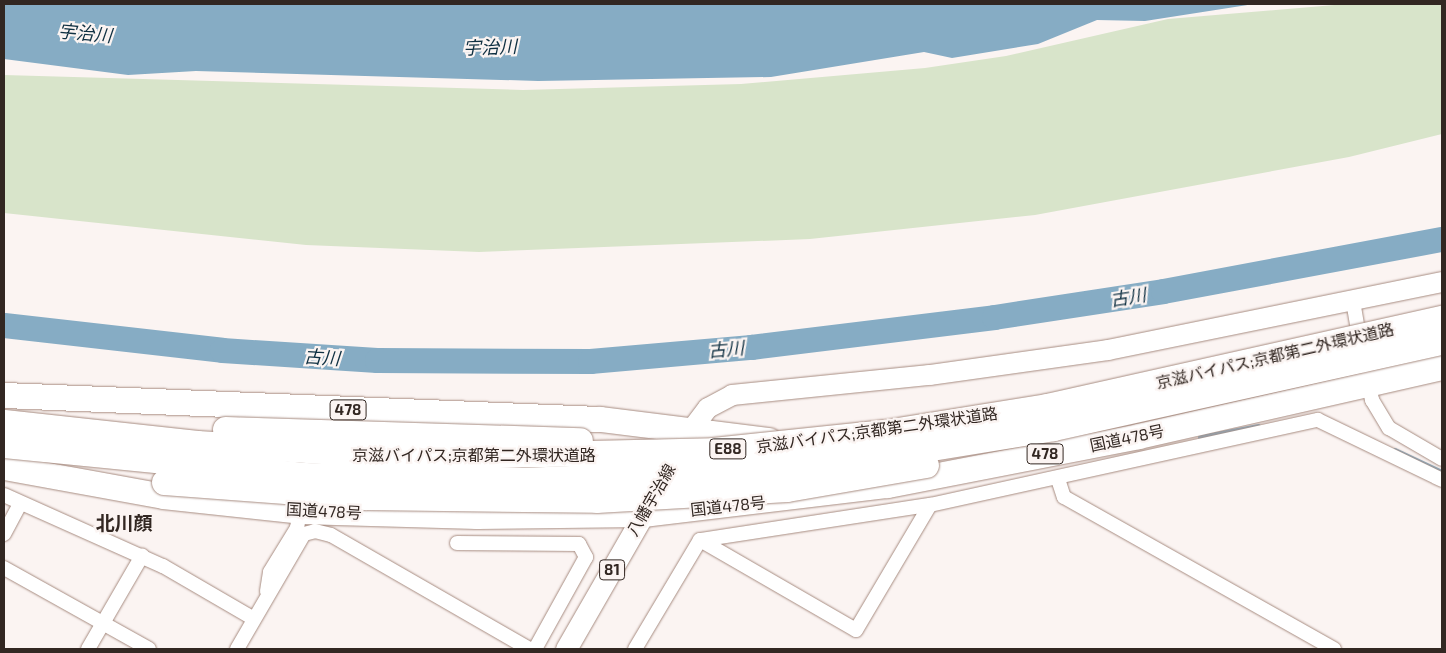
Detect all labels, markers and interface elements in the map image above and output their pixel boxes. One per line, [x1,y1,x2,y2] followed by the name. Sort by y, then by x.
[57,20,113,46] water label: 宇治川
[463,35,517,59] water label: 宇治川
[1109,284,1147,310] water label: 古川
[1154,319,1396,393] street label: 京滋バイパス;京都第二外環状道路
[707,337,745,361] water label: 古川
[303,345,341,369] water label: 古川
[329,398,367,422] road number: 478
[755,404,999,456] street label: 京滋バイパス;京都第二外環状道路
[1088,421,1166,455] street label: 国道478号
[709,436,747,462] road number: E88
[1026,442,1064,466] road number: 478
[352,445,596,465] street label: 京滋バイパス;京都第二外環状道路
[623,461,679,539] street label: 八幡宇治線
[689,492,767,520] street label: 国道478号
[286,499,362,523] street label: 国道478号
[96,512,152,534] district label: 北川顔
[598,558,626,582] road number: 81

